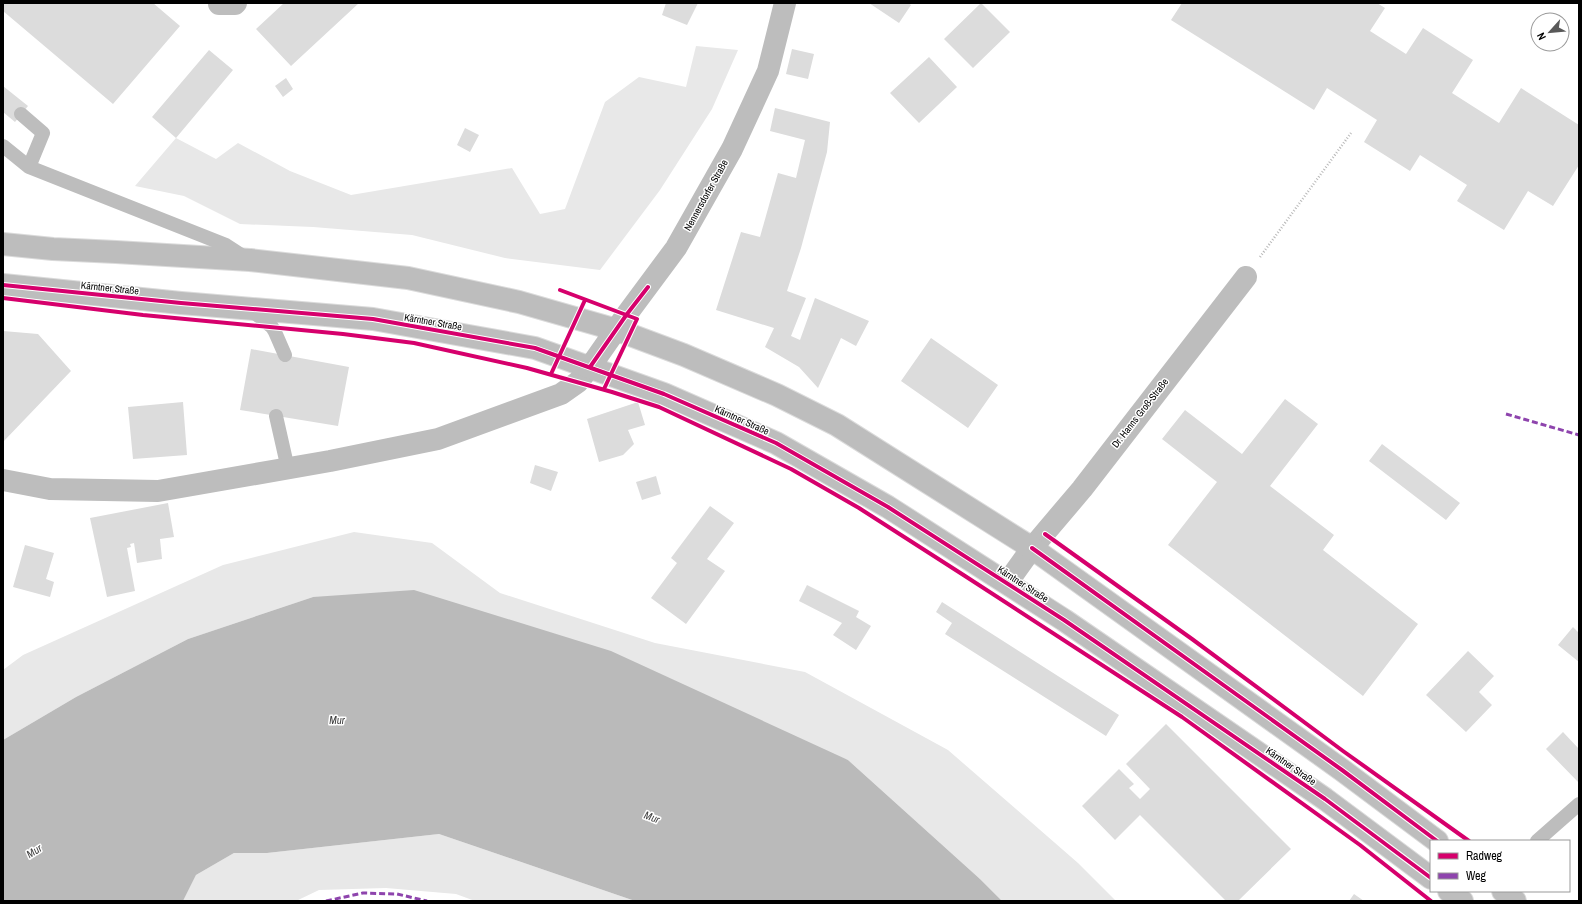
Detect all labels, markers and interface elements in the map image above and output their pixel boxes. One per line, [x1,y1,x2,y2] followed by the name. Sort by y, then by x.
[1530,12,1570,52] north arrow
[1533,30,1549,43] text: N
[681,157,731,233] street label: Nennersdorfer Straße
[80,278,140,298] street label: Kärntner Straße
[403,311,463,334] street label: Kärntner Straße
[1109,375,1171,450] street label: Dr. Hanns Groß-Straße
[713,402,772,438] street label: Kärntner Straße
[995,563,1051,606] street label: Kärntner Straße
[329,713,346,727] water label: Mur
[1263,744,1319,788] street label: Kärntner Straße
[642,808,663,827] water label: Mur
[24,840,45,861] water label: Mur
[1430,840,1570,892] legend
[1466,848,1503,864] text: Radweg
[1466,868,1487,884] text: Weg

